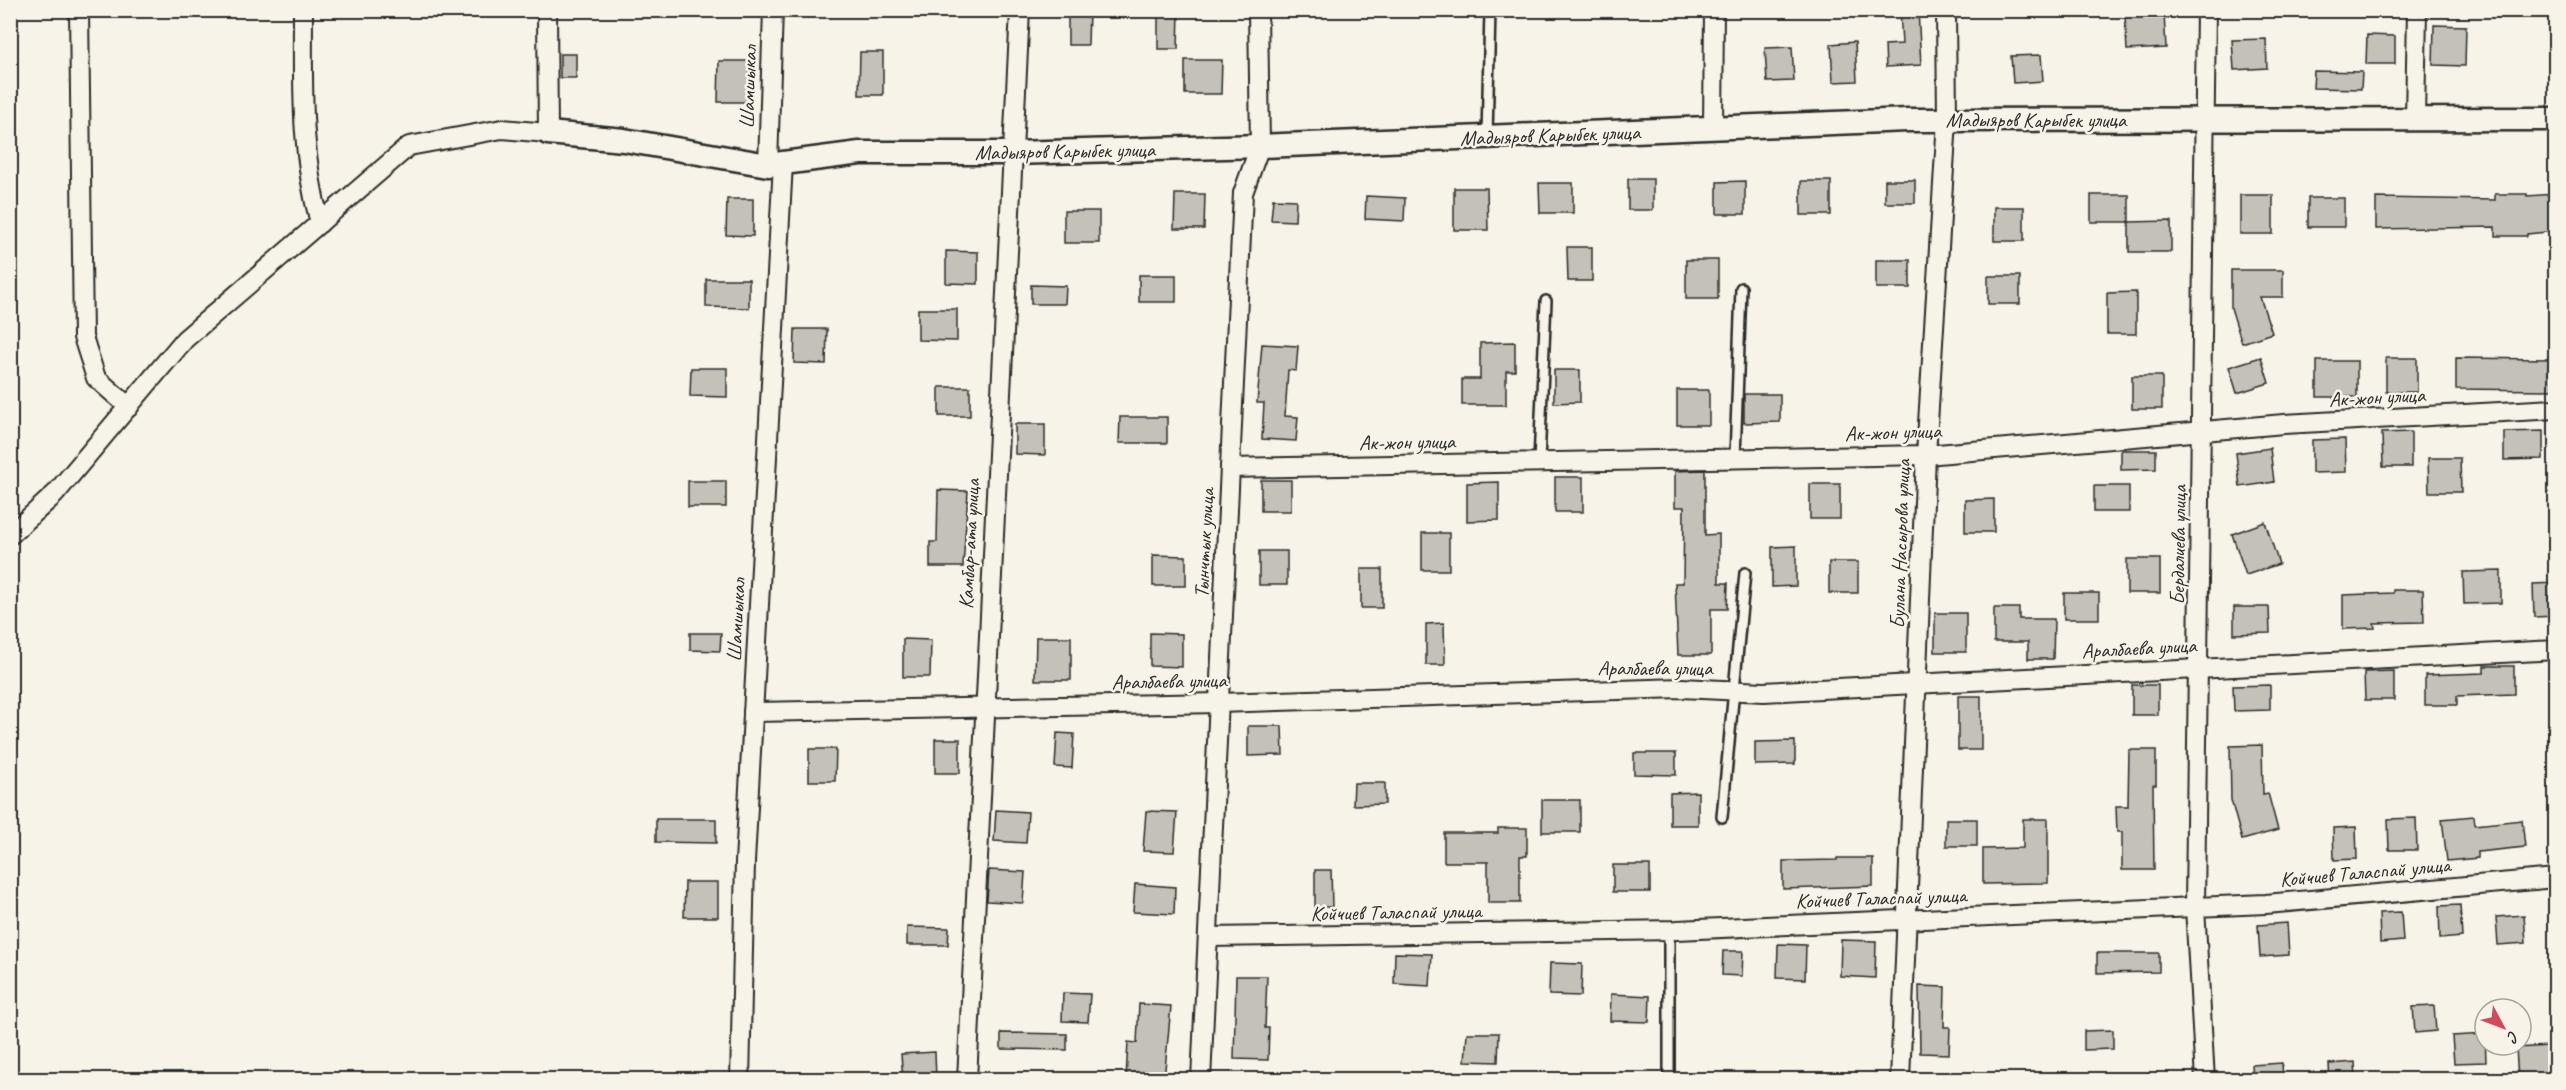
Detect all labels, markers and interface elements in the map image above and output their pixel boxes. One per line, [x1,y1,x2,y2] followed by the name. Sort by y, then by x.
[734,43,763,129] street label: Шамшыкал
[1946,107,2128,133] street label: Мадыяров Карыбек улица
[1459,119,1642,151] street label: Мадыяров Карыбек улица
[975,136,1157,166] street label: Мадыяров Карыбек улица
[2328,381,2428,413] street label: Ак-жон улица
[1844,417,1943,447] street label: Ак-жон улица
[1359,428,1457,456] street label: Ак-жон улица
[1884,457,1916,629] street label: Булана Насырова улица
[953,477,985,610] street label: Камбар-ата улица
[2164,483,2192,605] street label: Бердалиева улица
[1188,485,1220,598] street label: Тынчтык улица
[721,576,751,662] street label: Шамшыкал
[2081,632,2199,664] street label: Аралбаева улица
[1598,655,1714,681] street label: Аралбаева улица
[1111,667,1229,695] street label: Аралбаева улица
[2279,851,2454,892] street label: Койчиев Таласпай улица
[1795,882,1969,914] street label: Койчиев Таласпай улица
[1310,897,1484,926] street label: Койчиев Таласпай улица
[2473,997,2533,1057] north arrow
[2502,1027,2524,1047] text: С

